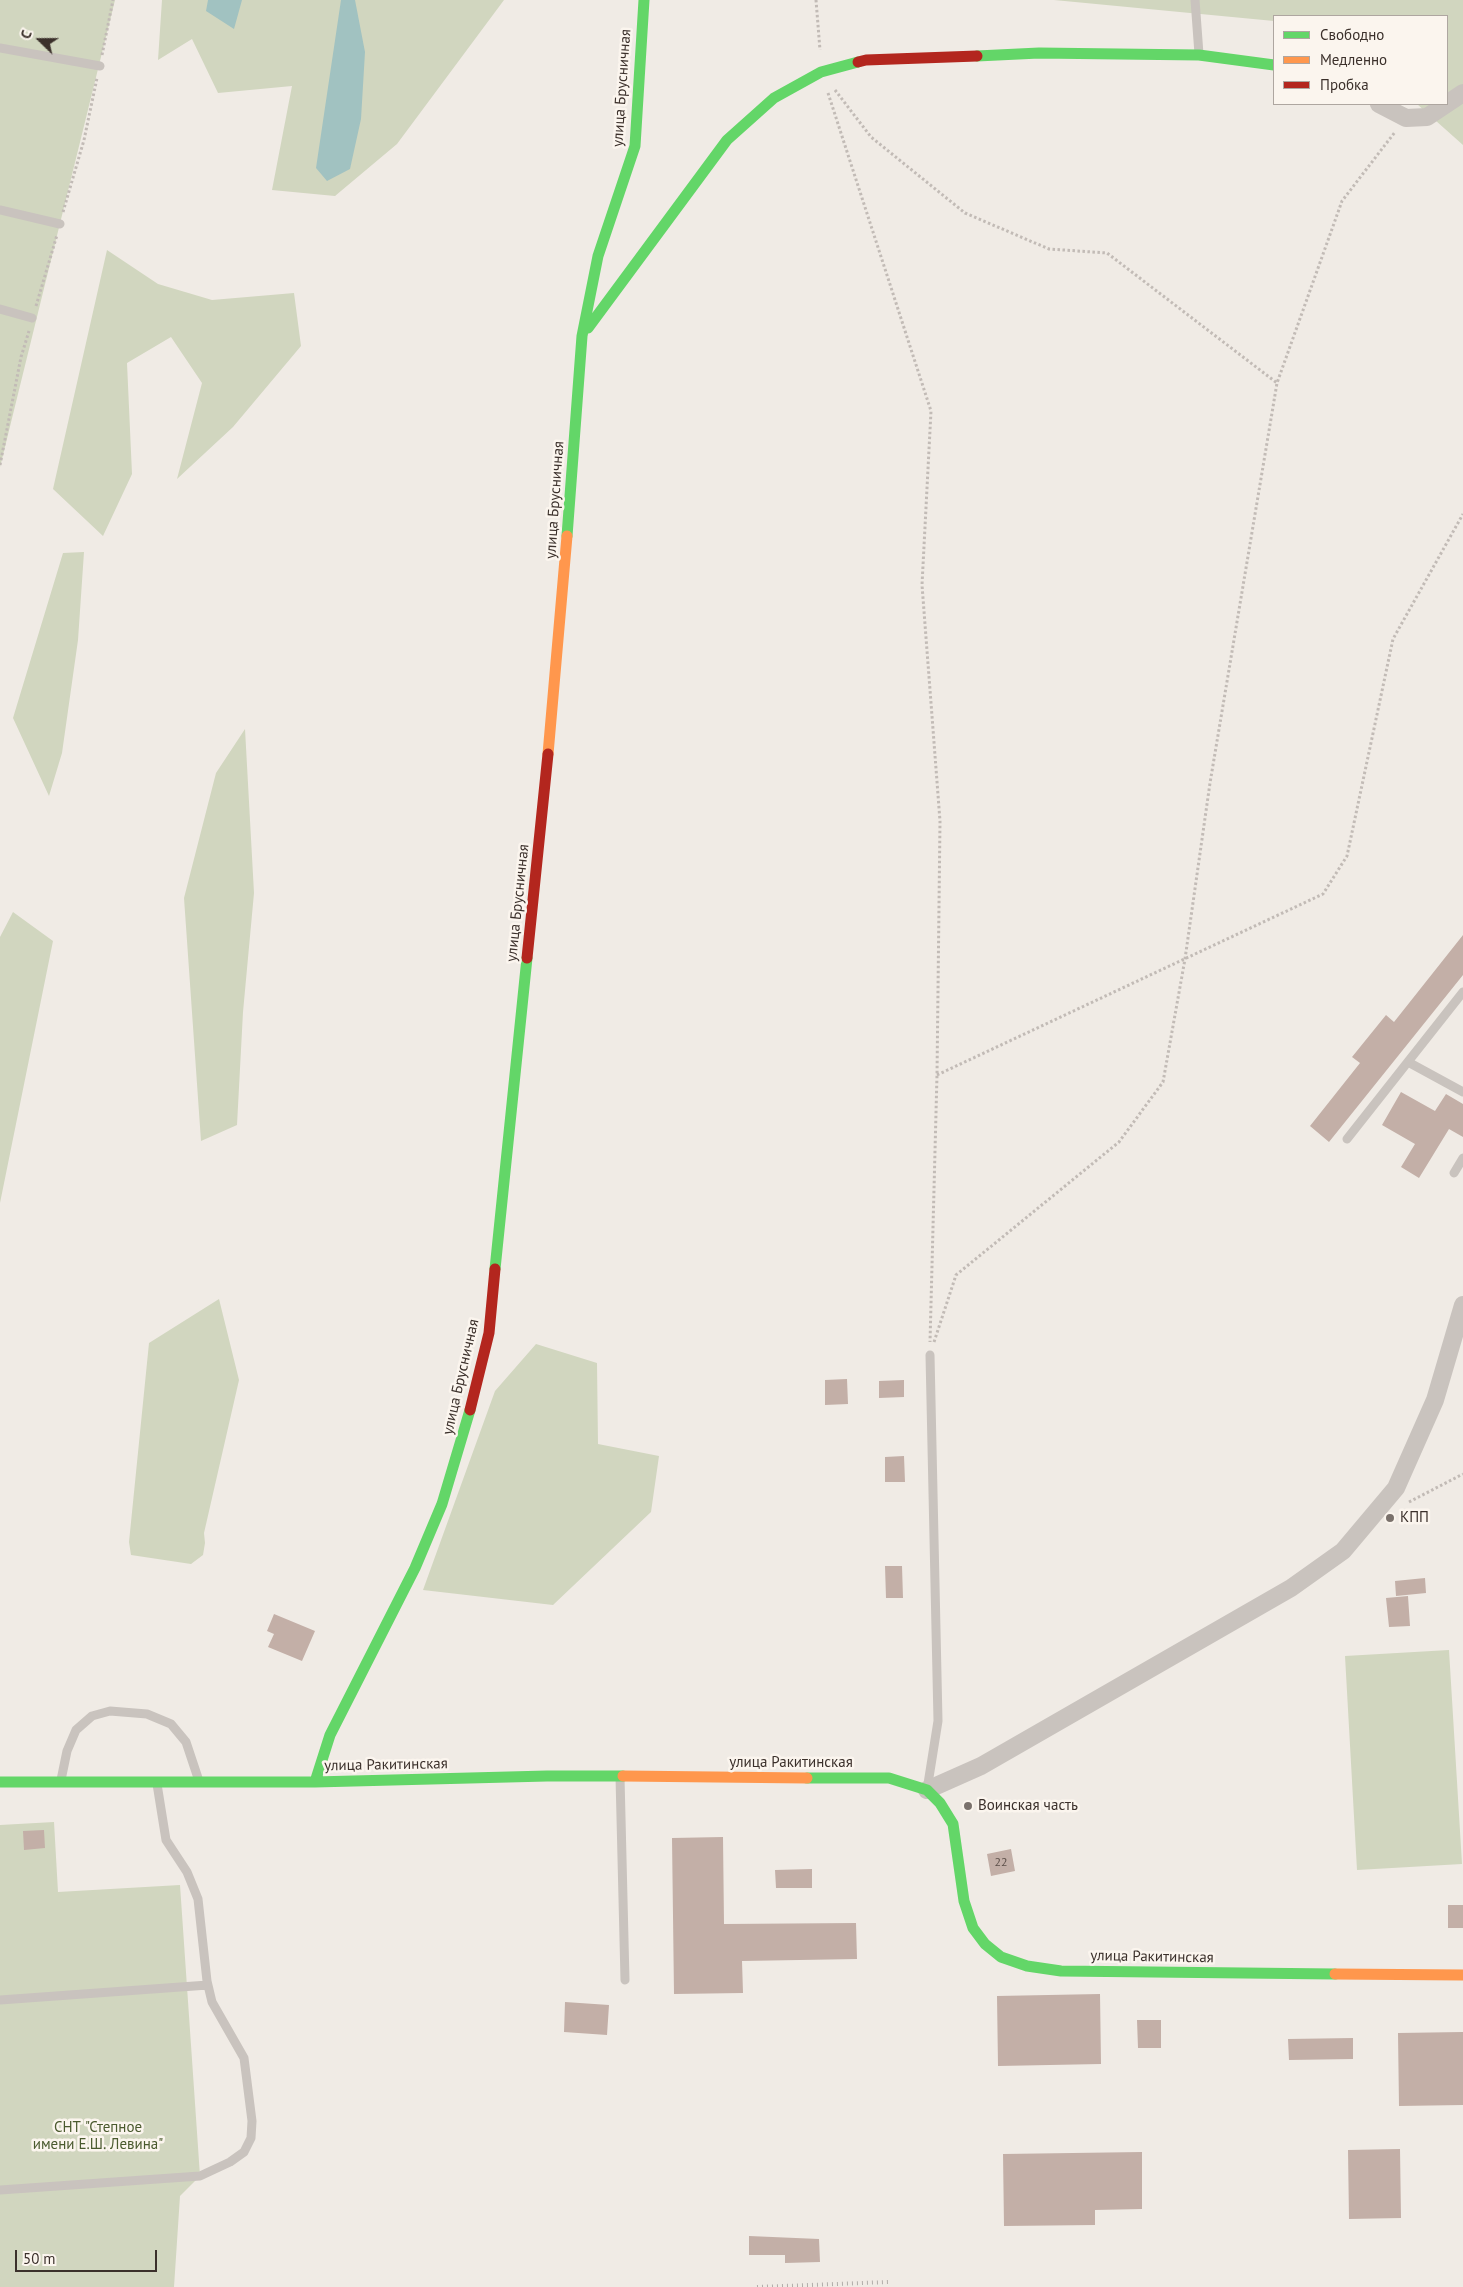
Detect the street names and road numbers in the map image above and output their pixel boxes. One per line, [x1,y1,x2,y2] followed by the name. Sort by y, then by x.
[609,28,635,148] street label: улица Брусничная
[542,440,568,560] street label: улица Брусничная
[503,843,533,963] street label: улица Брусничная
[439,1317,483,1437] street label: улица Брусничная
[729,1754,853,1772] street label: улица Ракитинская
[324,1755,448,1775] street label: улица Ракитинская
[1090,1947,1214,1967] street label: улица Ракитинская

